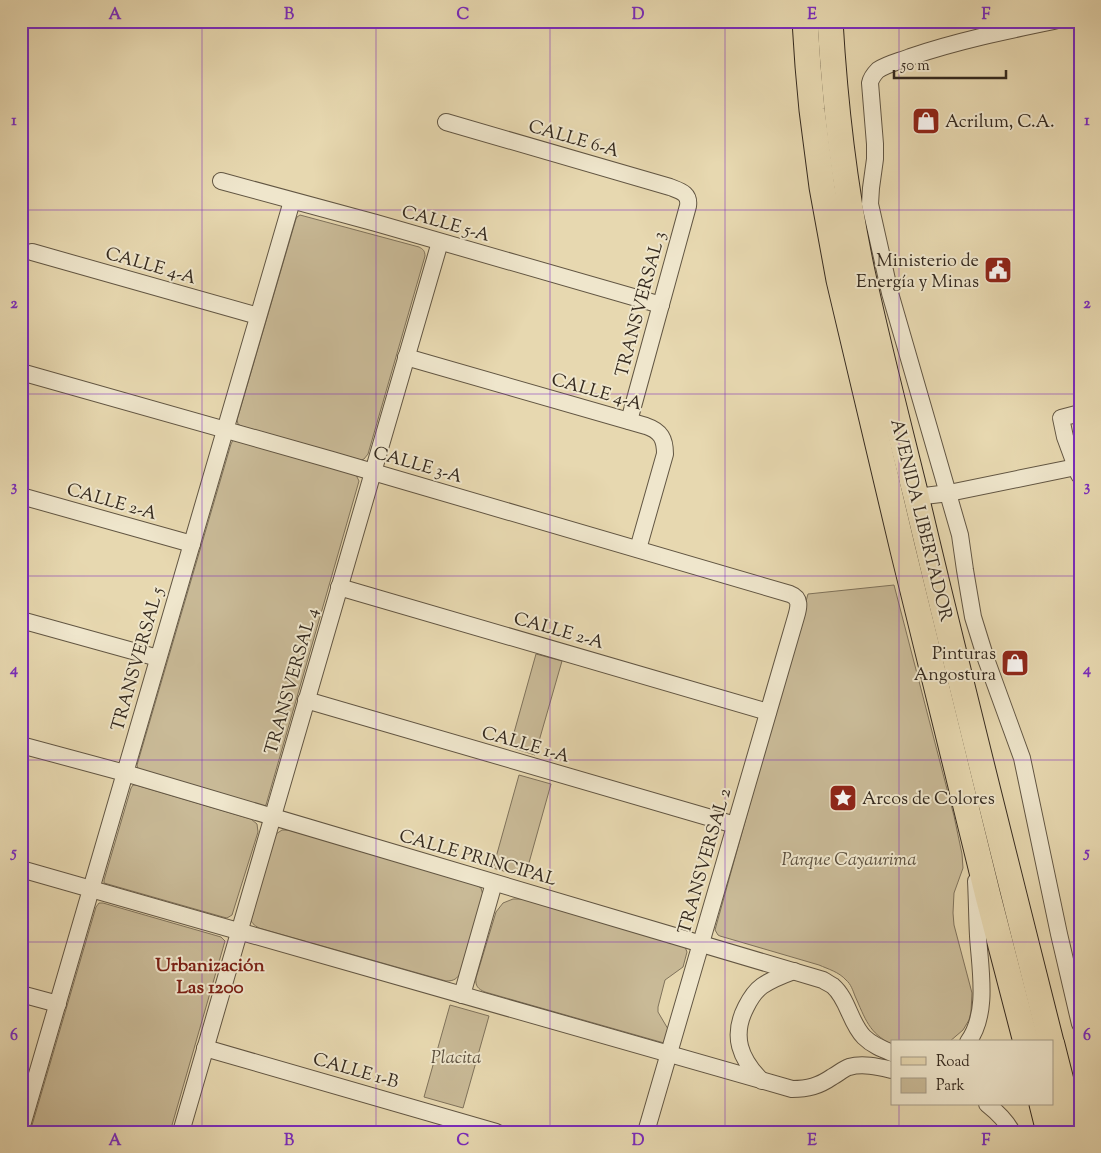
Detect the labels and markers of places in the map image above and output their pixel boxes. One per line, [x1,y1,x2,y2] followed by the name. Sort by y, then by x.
[911,106,941,136] shop icon: Acrilum, C.A.
[945,110,1055,136] place label: Acrilum, C.A.
[856,249,979,296] place label: Ministerio de Energía y Minas
[983,255,1013,285] public building icon: Ministerio de Energía y Minas
[914,642,996,689] place label: Pinturas Angostura
[1000,648,1030,678] shop icon: Pinturas Angostura
[828,783,858,813] place icon: Arcos de Colores
[862,787,995,813] place label: Arcos de Colores

